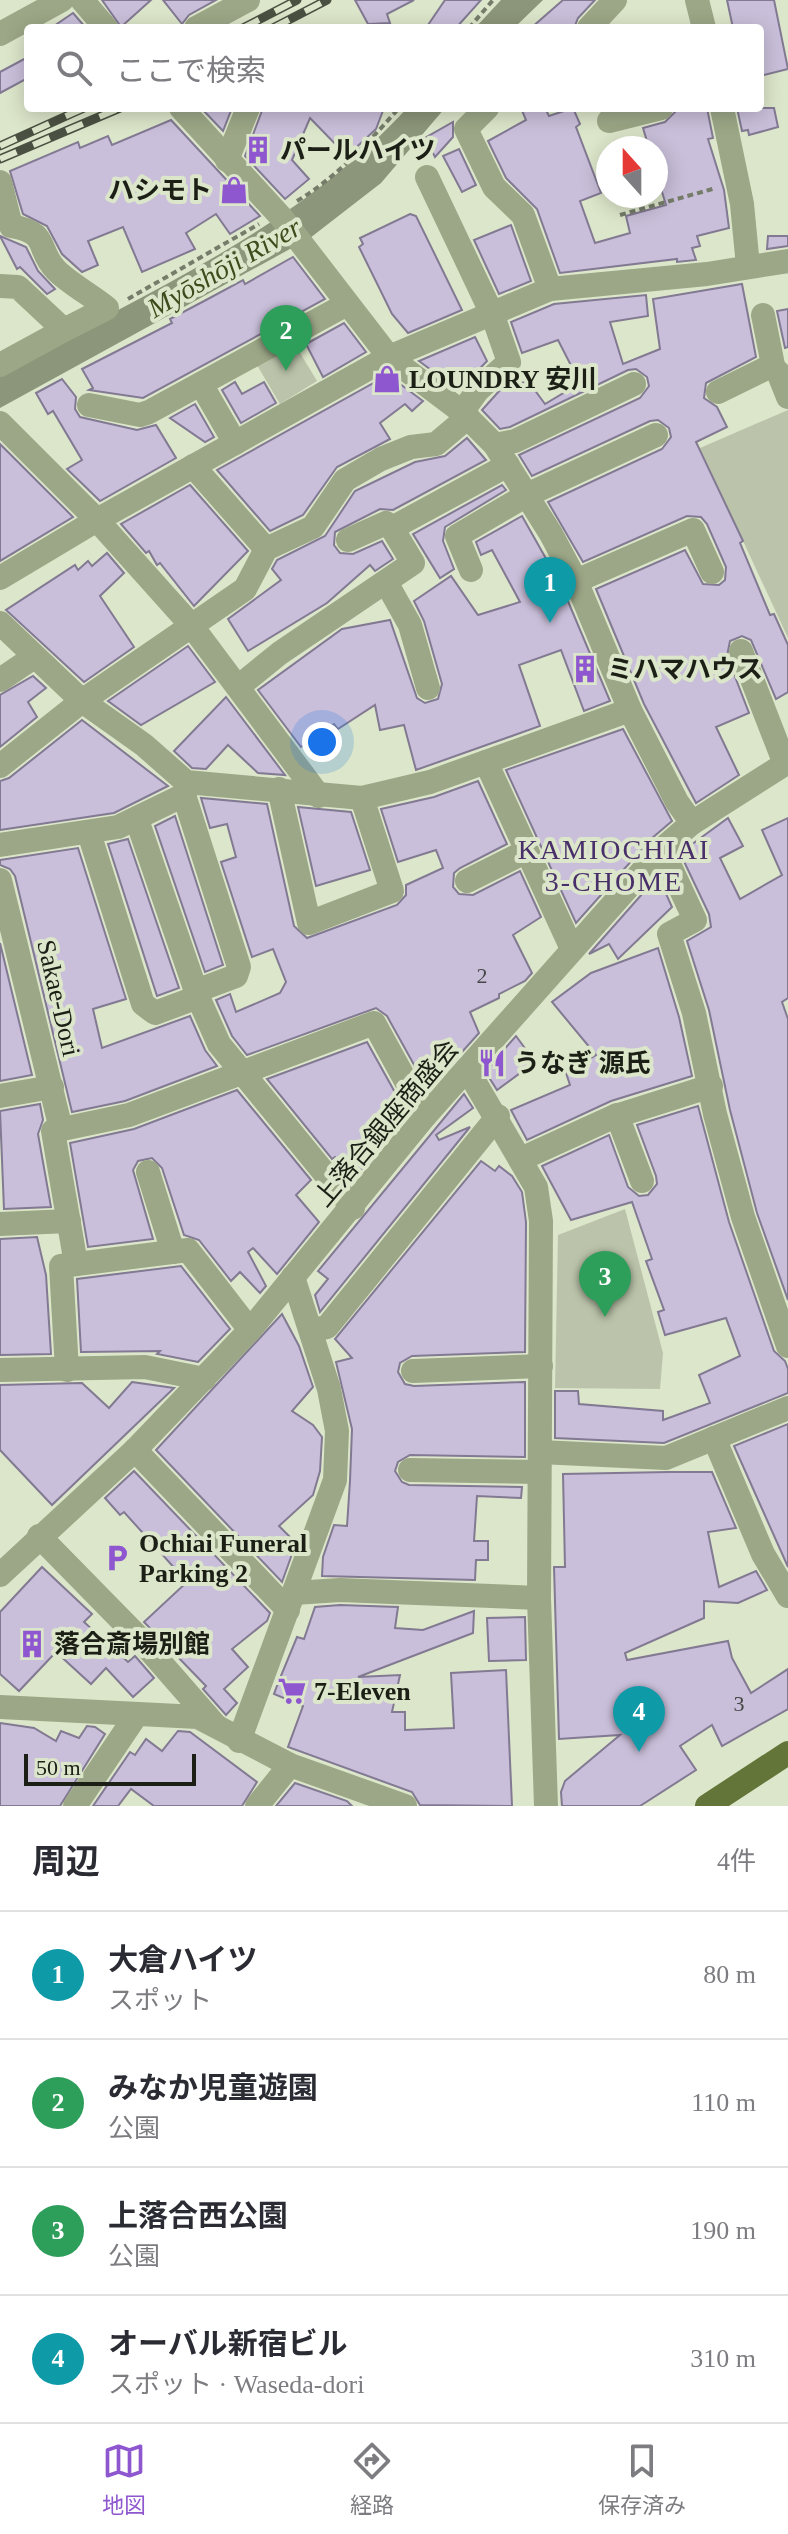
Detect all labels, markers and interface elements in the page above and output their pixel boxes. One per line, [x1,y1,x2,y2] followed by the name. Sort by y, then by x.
[24,24,764,112] search box
[52,46,96,90] icon: search
[116,54,266,87] text: ここで検索
[243,135,273,165] building icon: パールハイツ
[280,136,435,165] place label: パールハイツ
[596,136,668,208] north arrow
[219,175,249,205] shop icon: ハシモト
[108,176,212,205] place label: ハシモト
[141,211,306,324] water label: Myōshōji River
[260,305,312,371] pin: 2
[372,364,402,394] shop icon: LOUNDRY 安川
[409,365,597,394] place label: LOUNDRY 安川
[524,557,576,623] pin: 1
[570,654,600,684] building icon: ミハマハウス
[607,655,763,684] place label: ミハマハウス
[302,722,342,762] your location
[518,834,710,897] district label: KAMIOCHIAI 3-CHOME
[31,937,86,1059] street label: Sakae-Dori
[477,963,488,988] house number: 2
[308,1034,464,1212] street label: 上落合銀座商盛会
[477,1048,507,1078] restaurant icon: うなぎ 源氏
[514,1049,651,1078] place label: うなぎ 源氏
[579,1251,631,1317] pin: 3
[139,1529,307,1588] place label: Ochiai Funeral Parking 2
[102,1543,132,1573] parking icon: Ochiai Funeral Parking 2
[17,1629,47,1659] building icon: 落合斎場別館
[54,1630,210,1659] place label: 落合斎場別館
[277,1676,307,1706] supermarket icon: 7-Eleven
[314,1677,411,1706] place label: 7-Eleven
[613,1686,665,1752] pin: 4
[734,1691,745,1716] house number: 3
[24,1750,196,1786] scale bar
[36,1755,81,1780] text: 50 m
[32,1843,100,1880] text: 周辺
[717,1847,756,1876] text: 4件
[108,1943,257,1976] text: 大倉ハイツ
[52,1960,65,1989] text: 1
[703,1960,756,1989] text: 80 m
[108,1986,212,2015] text: スポット
[108,2071,318,2104] text: みなか児童遊園
[52,2088,65,2117] text: 2
[691,2088,756,2117] text: 110 m
[108,2114,160,2143] text: 公園
[108,2199,288,2232] text: 上落合西公園
[52,2216,65,2245] text: 3
[690,2216,756,2245] text: 190 m
[108,2242,160,2271] text: 公園
[108,2327,348,2360] text: オーバル新宿ビル
[52,2344,65,2373] text: 4
[690,2344,756,2373] text: 310 m
[108,2370,364,2399] text: スポット · Waseda-dori
[102,2439,146,2519] tab: 地図
[350,2439,394,2519] tab: 経路
[598,2439,686,2519] tab: 保存済み

